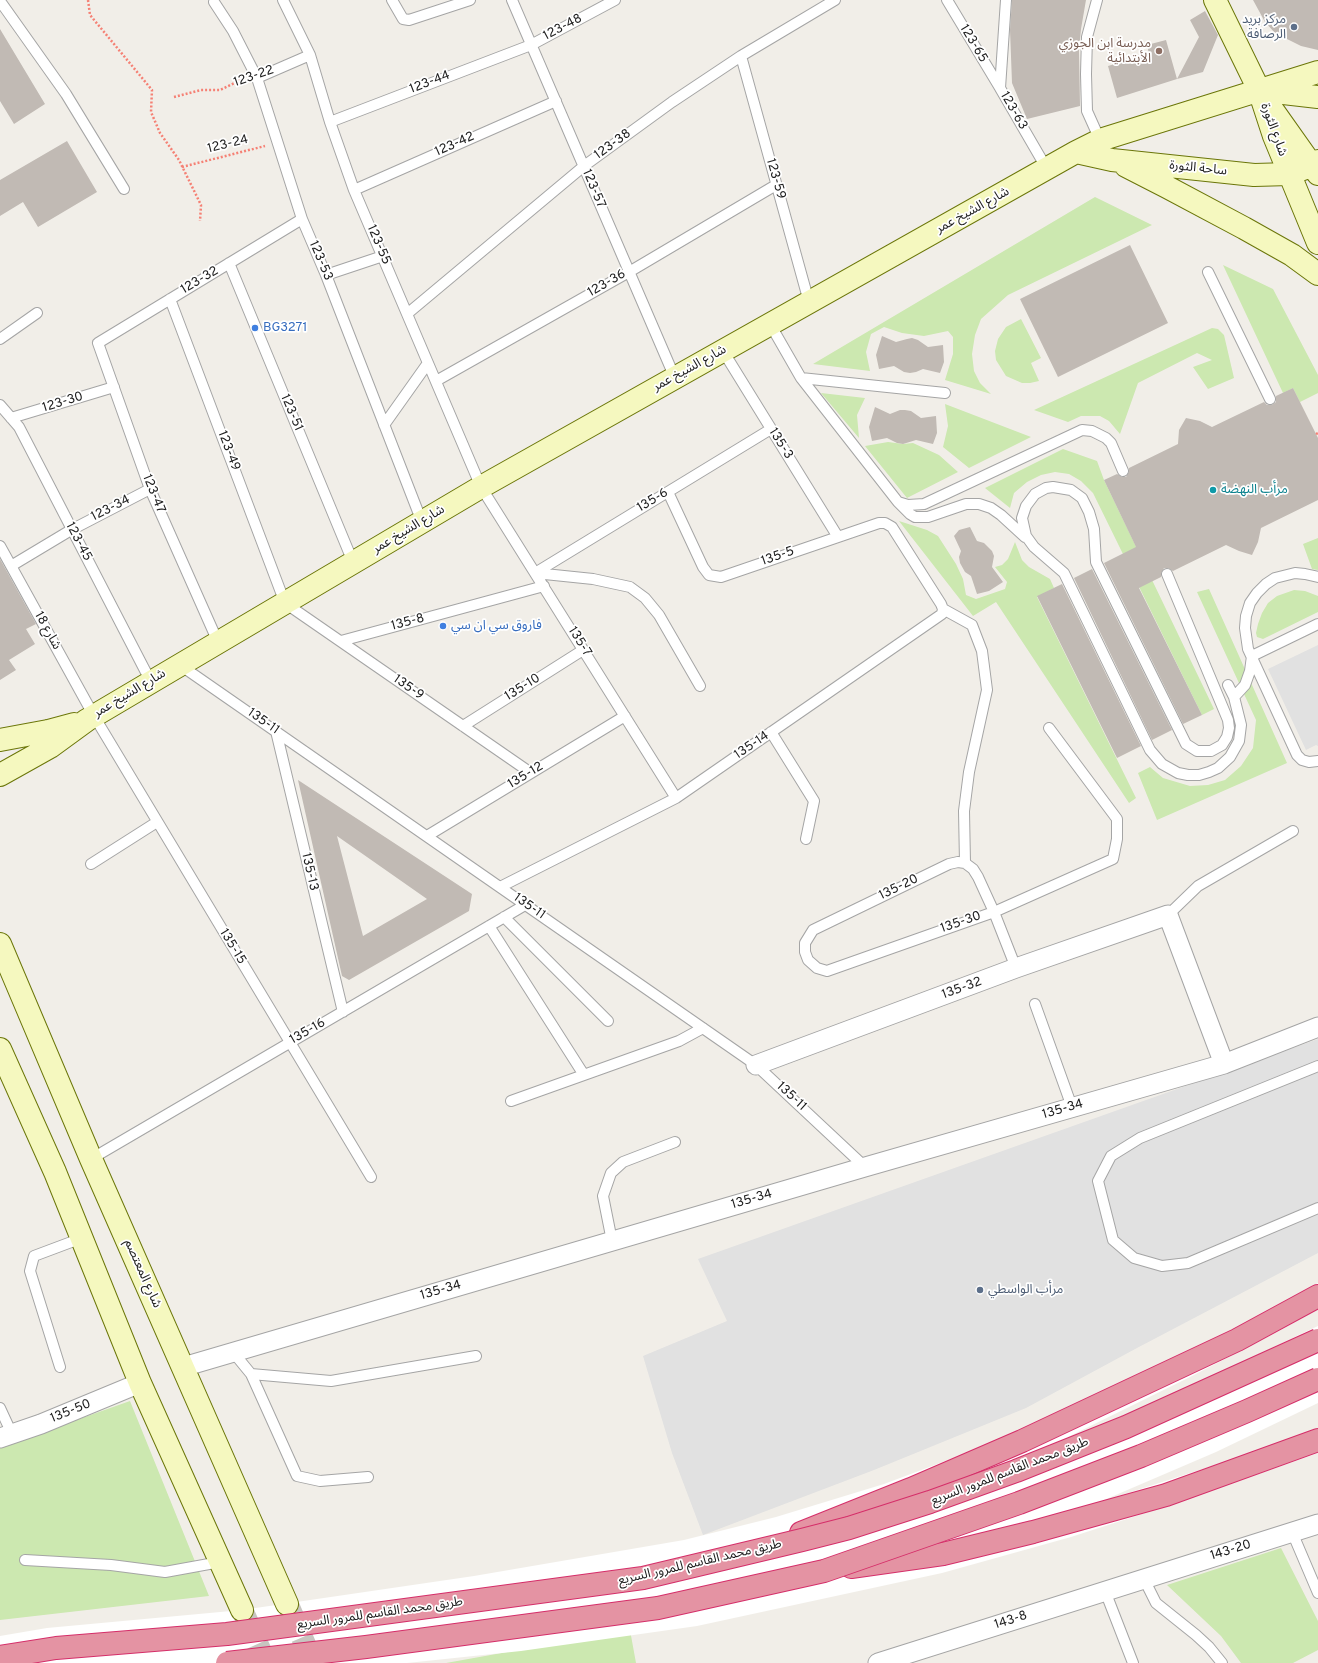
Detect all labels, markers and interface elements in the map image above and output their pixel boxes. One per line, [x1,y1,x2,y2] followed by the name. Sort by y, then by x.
[541,11,585,45] street label: 123-48
[1242,12,1286,43] place label: مركز بريد الرصافة
[956,22,990,66] street label: 123-65
[1289,22,1299,32] marker: مركز بريد الرصافة
[1059,36,1151,67] place label: مدرسة ابن الجوزي الأبتدائية
[1154,46,1164,56] marker: مدرسة ابن الجوزي الأبتدائية
[232,63,276,91] street label: 123-22
[408,68,452,98] street label: 123-44
[996,89,1030,133] street label: 123-63
[1256,101,1290,159] street label: شارع الثورة
[592,126,634,164] street label: 123-38
[433,129,477,161] street label: 123-42
[206,132,250,158] street label: 123-24
[762,157,788,201] street label: 123-59
[1168,158,1228,180] street label: ساحة الثورة
[578,167,608,211] street label: 123-57
[934,184,1012,238] street label: شارع الشيخ عمر
[363,223,393,267] street label: 123-55
[305,239,335,283] street label: 123-53
[178,264,222,298] street label: 123-32
[585,267,629,301] street label: 123-36
[263,320,307,336] place label: BG3271
[250,323,260,333] marker: BG3271
[651,342,729,396] street label: شارع الشيخ عمر
[41,389,85,417] street label: 123-30
[276,392,306,434] street label: 123-51
[764,426,796,462] street label: 135-3
[213,429,243,473] street label: 123-49
[138,472,168,516] street label: 123-47
[1221,482,1288,498] place label: مرأب النهضة
[1208,485,1218,495] marker: مرأب النهضة
[635,486,671,516] street label: 135-6
[89,493,133,525] street label: 123-34
[370,502,448,558] street label: شارع الشيخ عمر
[61,520,95,564] street label: 123-45
[759,544,797,570] street label: 135-5
[30,609,64,653] street label: شارع 18
[390,611,426,635] street label: 135-8
[451,618,542,634] place label: فاروق سي ان سي
[438,621,448,631] marker: فاروق سي ان سي
[564,624,594,660] street label: 135-7
[91,666,169,722] street label: شارع الشيخ عمر
[502,671,544,705] street label: 135-10
[390,672,426,704] street label: 135-9
[244,705,282,739] street label: 135-11
[732,729,772,763] street label: 135-14
[505,759,547,793] street label: 135-12
[297,851,321,893] street label: 135-13
[877,872,921,904] street label: 135-20
[510,890,548,924] street label: 135-11
[939,909,983,937] street label: 135-30
[215,926,249,968] street label: 135-15
[940,975,984,1003] street label: 135-32
[287,1016,329,1048] street label: 135-16
[773,1079,809,1115] street label: 135-11
[1041,1097,1085,1123] street label: 135-34
[730,1187,774,1213] street label: 135-34
[120,1237,164,1311] street label: شارع المعتصم
[419,1278,463,1304] street label: 135-34
[988,1282,1063,1298] place label: مرأب الواسطي
[975,1285,985,1295] marker: مرأب الواسطي
[48,1397,94,1427] street label: 135-50
[929,1435,1091,1509] street label: طريق محمد القاسم للمرور السريع
[617,1537,783,1589] street label: طريق محمد القاسم للمرور السريع
[1209,1537,1253,1565] street label: 143-20
[296,1595,464,1633] street label: طريق محمد القاسم للمرور السريع
[993,1608,1029,1634] street label: 143-8

